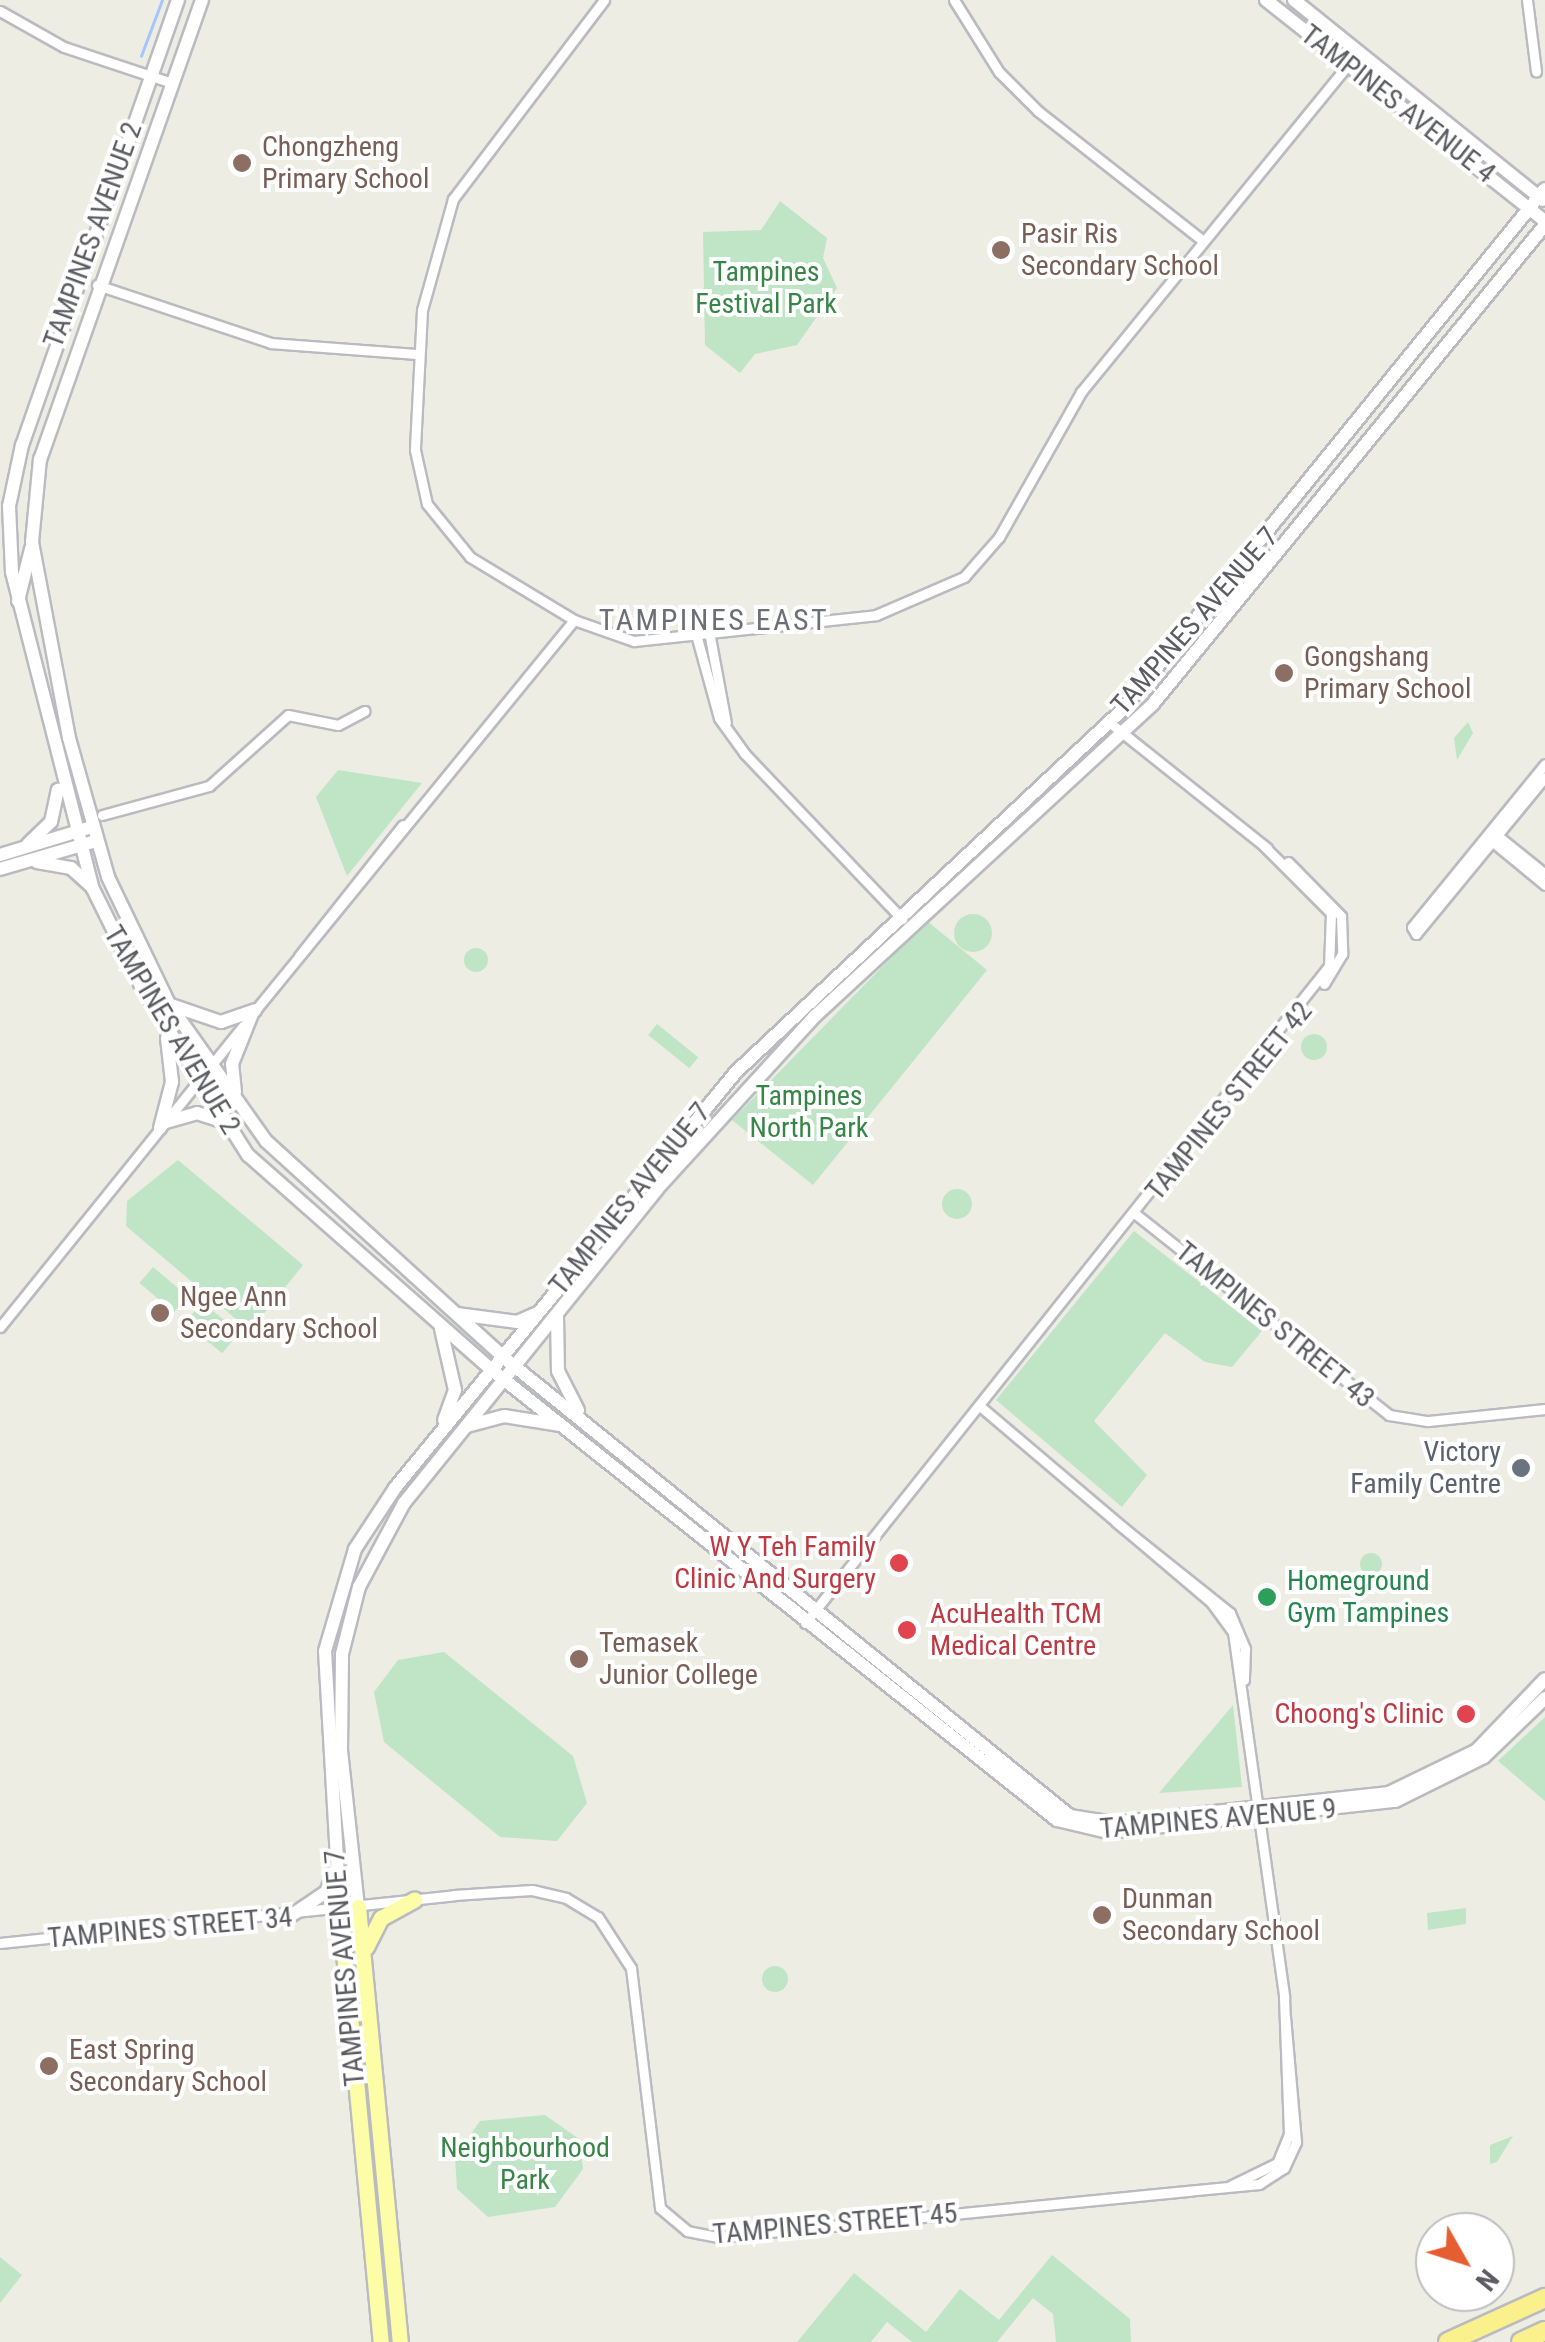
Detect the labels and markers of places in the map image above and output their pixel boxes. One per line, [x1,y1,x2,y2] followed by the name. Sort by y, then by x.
[262,130,429,196] place label: Chongzheng Primary School
[231,152,253,174] marker: Chongzheng Primary School
[1021,217,1219,283] place label: Pasir Ris Secondary School
[990,239,1012,261] marker: Pasir Ris Secondary School
[1304,640,1471,706] place label: Gongshang Primary School
[1273,662,1295,684] marker: Gongshang Primary School
[180,1280,378,1346] place label: Ngee Ann Secondary School
[149,1302,171,1324] marker: Ngee Ann Secondary School
[1350,1435,1501,1501] place label: Victory Family Centre
[1510,1457,1532,1479] marker: Victory Family Centre
[674,1530,876,1596] place label: W Y Teh Family Clinic And Surgery
[886,1550,912,1576] marker: W Y Teh Family Clinic And Surgery
[1287,1564,1450,1630] place label: Homeground Gym Tampines
[1256,1586,1278,1608] marker: Homeground Gym Tampines
[930,1597,1102,1663] place label: AcuHealth TCM Medical Centre
[894,1617,920,1643] marker: AcuHealth TCM Medical Centre
[599,1626,758,1692] place label: Temasek Junior College
[568,1648,590,1670] marker: Temasek Junior College
[1274,1697,1444,1731] place label: Choong's Clinic
[1453,1701,1479,1727] marker: Choong's Clinic
[1122,1882,1320,1948] place label: Dunman Secondary School
[1091,1904,1113,1926] marker: Dunman Secondary School
[69,2033,267,2099] place label: East Spring Secondary School
[38,2055,60,2077] marker: East Spring Secondary School

